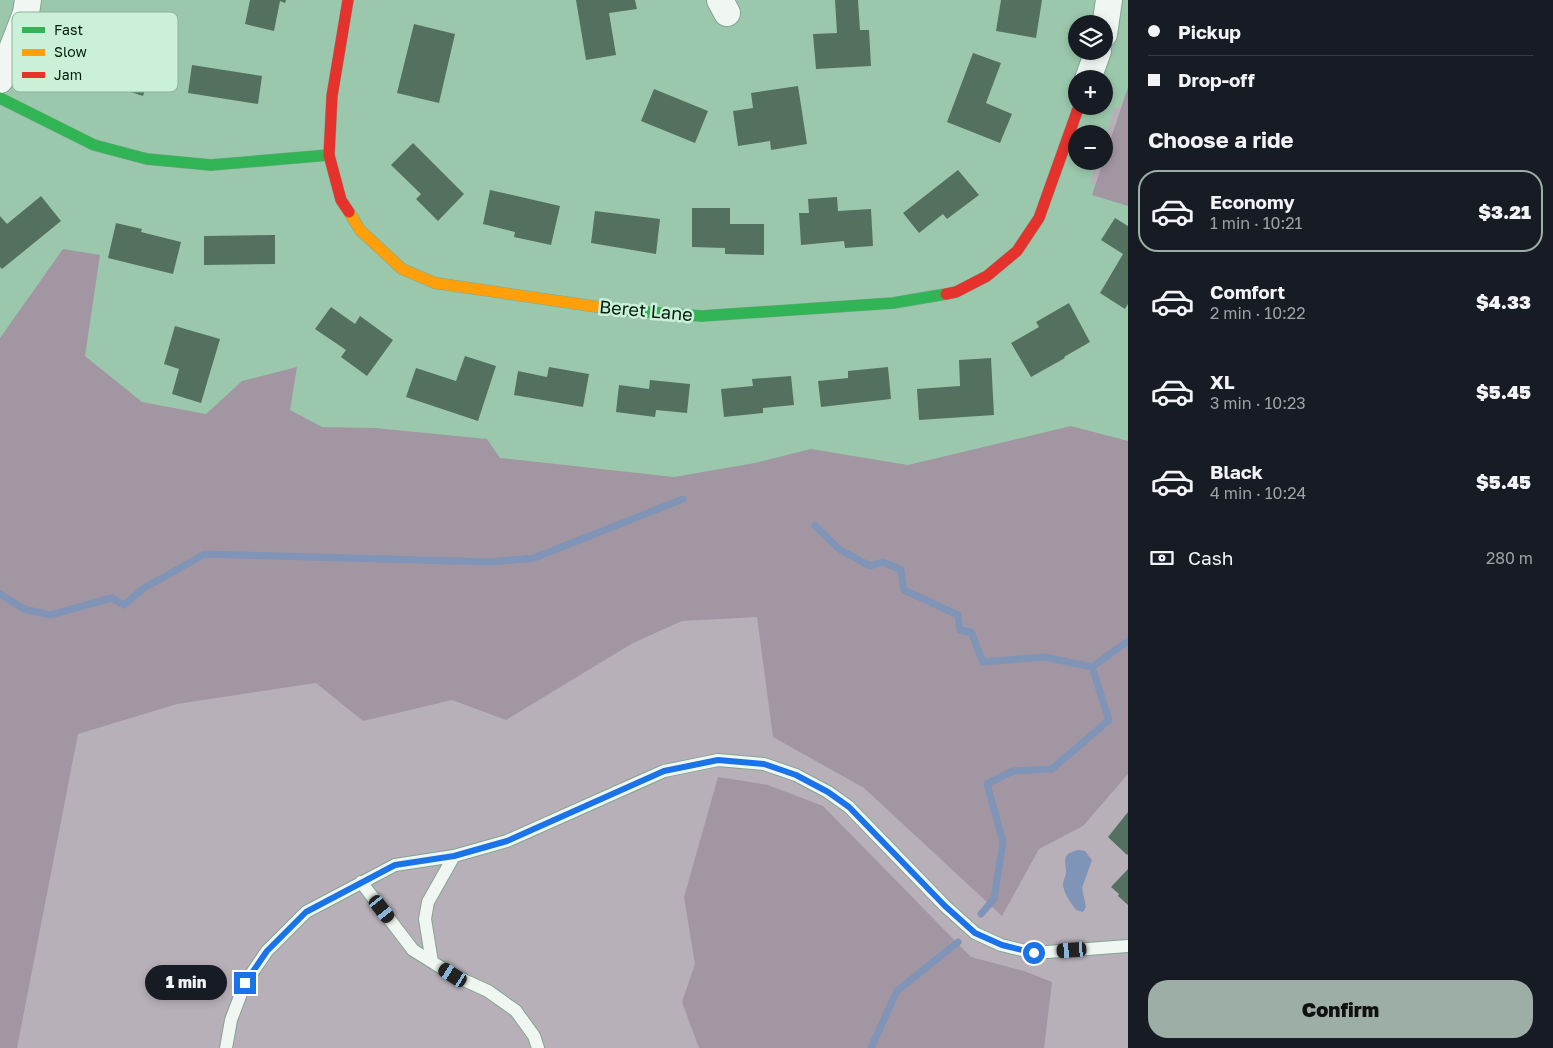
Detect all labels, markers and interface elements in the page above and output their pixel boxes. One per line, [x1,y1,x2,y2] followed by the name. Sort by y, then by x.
[12,12,178,92] legend
[1068,15,1113,170] map controls
[1068,15,1113,60] button: layers
[1178,20,1241,43] text: Pickup
[54,21,83,38] text: Fast
[54,43,87,60] text: Slow
[54,66,82,83] text: Jam
[1178,68,1255,91] text: Drop-off
[1068,70,1113,115] button: +
[1068,125,1113,170] button: −
[1148,126,1294,153] text: Choose a ride
[1150,189,1195,234] icon: car
[1210,190,1295,213] text: Economy
[1478,200,1531,223] text: $3.21
[1210,213,1302,233] text: 1 min · 10:21
[1150,279,1195,324] icon: car
[1210,280,1285,303] text: Comfort
[1476,290,1531,313] text: $4.33
[599,295,694,325] street label: Beret Lane
[1210,303,1305,323] text: 2 min · 10:22
[1150,369,1195,414] icon: car
[1210,370,1235,393] text: XL
[1476,380,1531,403] text: $5.45
[1210,393,1306,413] text: 3 min · 10:23
[1150,459,1195,504] icon: car
[1210,460,1263,483] text: Black
[1476,470,1531,493] text: $5.45
[1210,483,1306,503] text: 4 min · 10:24
[1148,544,1176,572] icon: cash
[1188,546,1233,569] text: Cash
[1486,548,1533,568] text: 280 m
[366,893,397,925] car
[1056,941,1087,959] car
[1023,942,1045,964] route start
[436,961,469,989] car
[145,966,228,1000] callout: 1 min
[166,972,206,992] text: 1 min
[234,972,256,994] route end
[1148,980,1533,1038] button: Confirm

